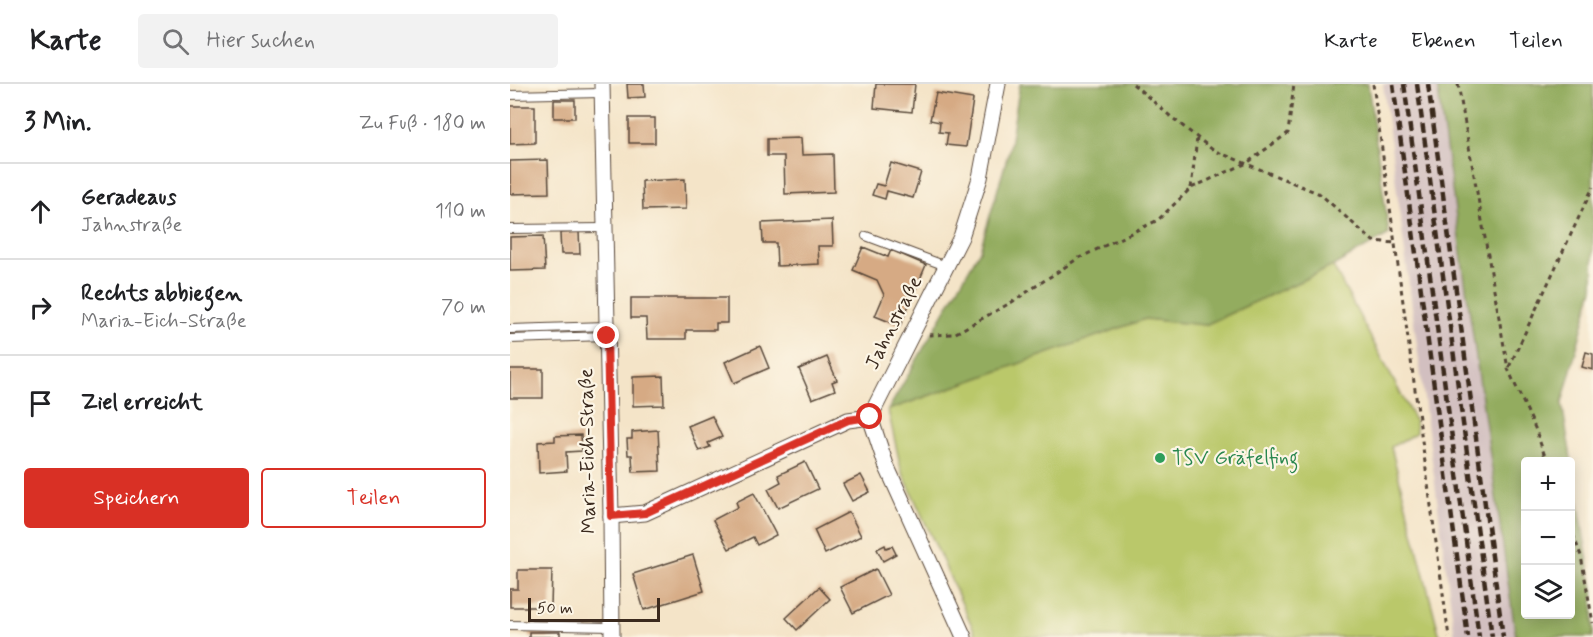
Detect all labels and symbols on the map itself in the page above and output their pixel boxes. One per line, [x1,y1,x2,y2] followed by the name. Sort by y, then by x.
[859,272,929,374] street label: Jahnstraße
[593,322,619,348] route end
[573,368,603,534] street label: Maria-Eich-Straße
[856,403,882,429] route start
[1172,445,1298,474] place label: TSV Gräfelfing
[1153,451,1167,465] marker: TSV Gräfelfing
[528,595,660,622] scale bar

